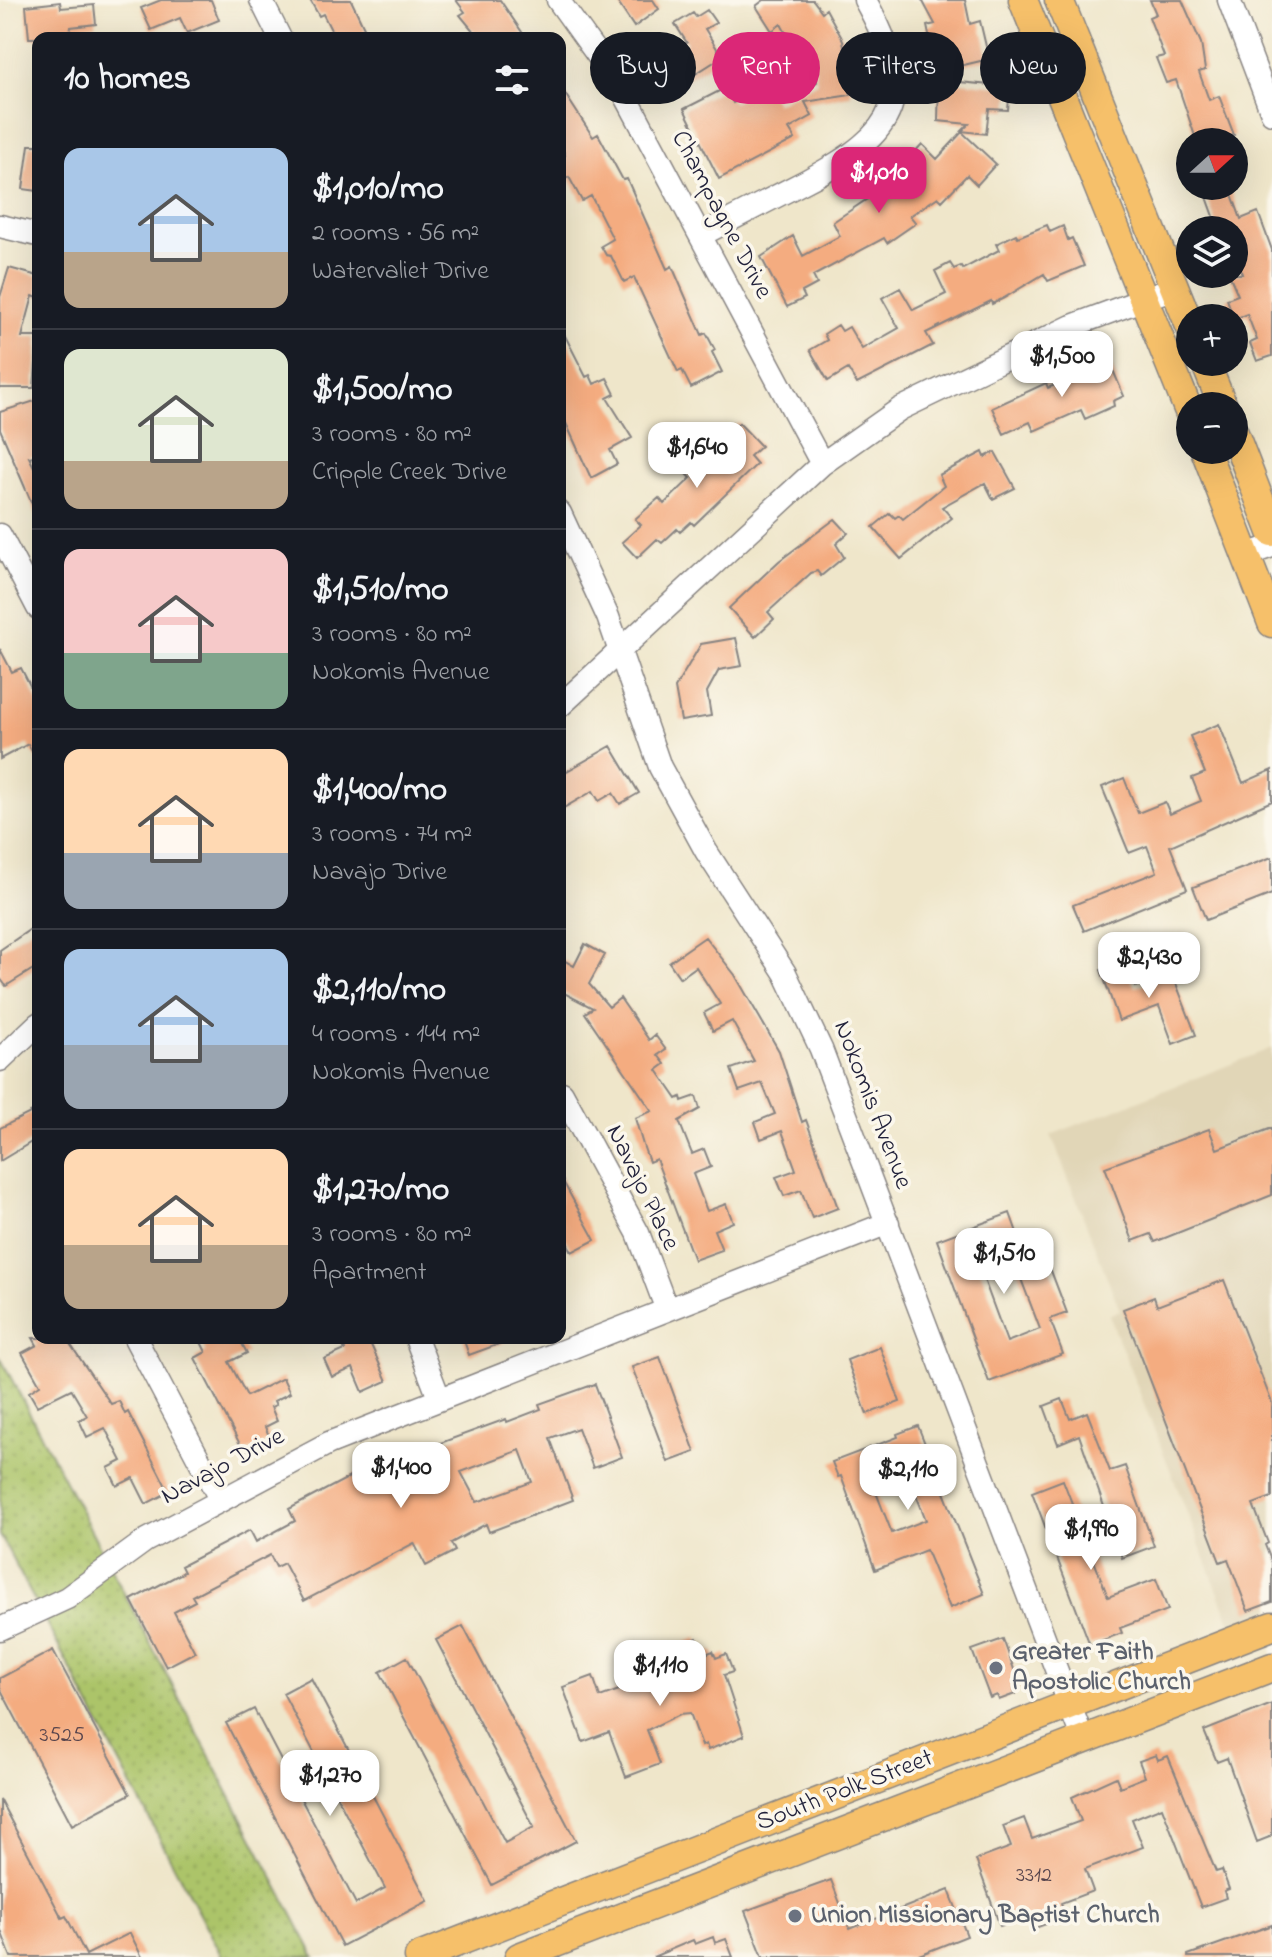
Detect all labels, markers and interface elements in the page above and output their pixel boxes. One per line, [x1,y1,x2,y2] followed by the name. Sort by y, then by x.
[590,32,696,104] chip: Buy
[712,32,820,104] chip: Rent
[836,32,964,104] chip: Filters
[980,32,1086,104] chip: New
[64,55,191,105] text: 10 homes
[490,58,534,102] icon: filters
[661,124,782,306] street label: Champagne Drive
[1176,128,1248,200] north arrow
[1176,128,1248,464] map controls
[814,147,944,215] pin: $1,010
[849,154,909,192] text: $1,010
[312,165,444,215] text: $1,010/mo
[128,180,224,276] icon: home
[312,215,479,253] text: 2 rooms · 56 m²
[1176,216,1248,288] button: layers
[312,253,489,291] text: Watervaliet Drive
[1176,304,1248,376] button: +
[997,331,1127,399] pin: $1,500
[1029,338,1095,376] text: $1,500
[312,366,453,416] text: $1,500/mo
[128,381,224,477] icon: home
[1176,392,1248,464] button: −
[312,416,472,454] text: 3 rooms · 80 m²
[632,422,762,490] pin: $1,640
[666,429,728,467] text: $1,640
[312,454,507,492] text: Cripple Creek Drive
[312,566,449,616] text: $1,510/mo
[128,581,224,677] icon: home
[312,616,472,654] text: 3 rooms · 80 m²
[312,654,490,692] text: Nokomis Avenue
[312,766,447,816] text: $1,400/mo
[128,781,224,877] icon: home
[312,816,472,854] text: 3 rooms · 74 m²
[312,854,447,892] text: Navajo Drive
[1084,932,1214,1000] pin: $2,430
[1116,939,1182,977] text: $2,430
[312,966,446,1016] text: $2,110/mo
[128,981,224,1077] icon: home
[822,1015,922,1195] street label: Nokomis Avenue
[312,1016,480,1054] text: 4 rooms · 144 m²
[312,1054,490,1092] text: Nokomis Avenue
[595,1119,689,1258] street label: Navajo Place
[312,1166,449,1216] text: $1,270/mo
[128,1181,224,1277] icon: home
[312,1216,472,1254] text: 3 rooms · 80 m²
[939,1228,1069,1296] pin: $1,510
[973,1235,1035,1273] text: $1,510
[312,1254,426,1292] text: Apartment
[154,1418,292,1516] street label: Navajo Drive
[336,1442,466,1510] pin: $1,400
[843,1444,973,1512] pin: $2,110
[370,1449,432,1487] text: $1,400
[878,1451,938,1489] text: $2,110
[1026,1504,1156,1572] pin: $1,990
[1063,1511,1119,1549] text: $1,990
[1012,1634,1191,1702] place label: Greater Faith Apostolic Church
[595,1640,725,1708] pin: $1,110
[632,1647,688,1685] text: $1,110
[987,1659,1005,1677] marker: Greater Faith Apostolic Church
[39,1720,85,1752] house number: 3525
[751,1740,939,1842] street label: South Polk Street
[265,1750,395,1818] pin: $1,270
[298,1757,362,1795] text: $1,270
[1016,1860,1052,1892] house number: 3312
[811,1897,1160,1935] place label: Union Missionary Baptist Church
[786,1907,804,1925] marker: Union Missionary Baptist Church

